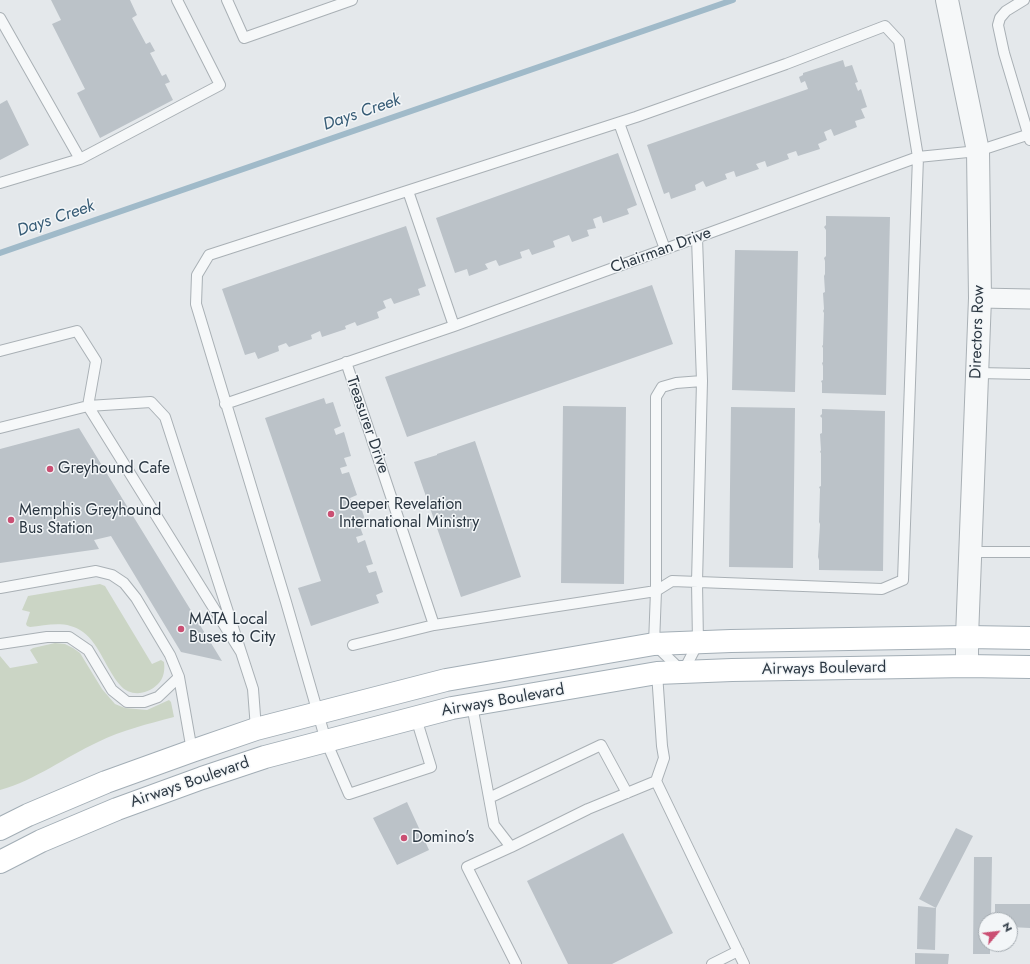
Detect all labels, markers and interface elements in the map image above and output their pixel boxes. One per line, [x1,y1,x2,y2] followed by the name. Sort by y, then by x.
[321,90,403,136] water label: Days Creek
[15,196,97,242] water label: Days Creek
[608,224,714,278] street label: Chairman Drive
[967,285,989,379] street label: Directors Row
[341,374,393,476] street label: Treasurer Drive
[58,459,170,479] place label: Greyhound Cafe
[45,464,55,474] marker: Greyhound Cafe
[339,495,479,533] place label: Deeper Revelation International Ministry
[19,501,161,539] place label: Memphis Greyhound Bus Station
[326,509,336,519] marker: Deeper Revelation International Ministry
[6,515,16,525] marker: Memphis Greyhound Bus Station
[189,610,276,648] place label: MATA Local Buses to City
[176,624,186,634] marker: MATA Local Buses to City
[762,658,886,680] street label: Airways Boulevard
[440,681,566,721] street label: Airways Boulevard
[128,754,252,812] street label: Airways Boulevard
[412,828,474,848] place label: Domino's
[399,833,409,843] marker: Domino's
[978,912,1018,952] north arrow
[999,919,1017,934] text: N

